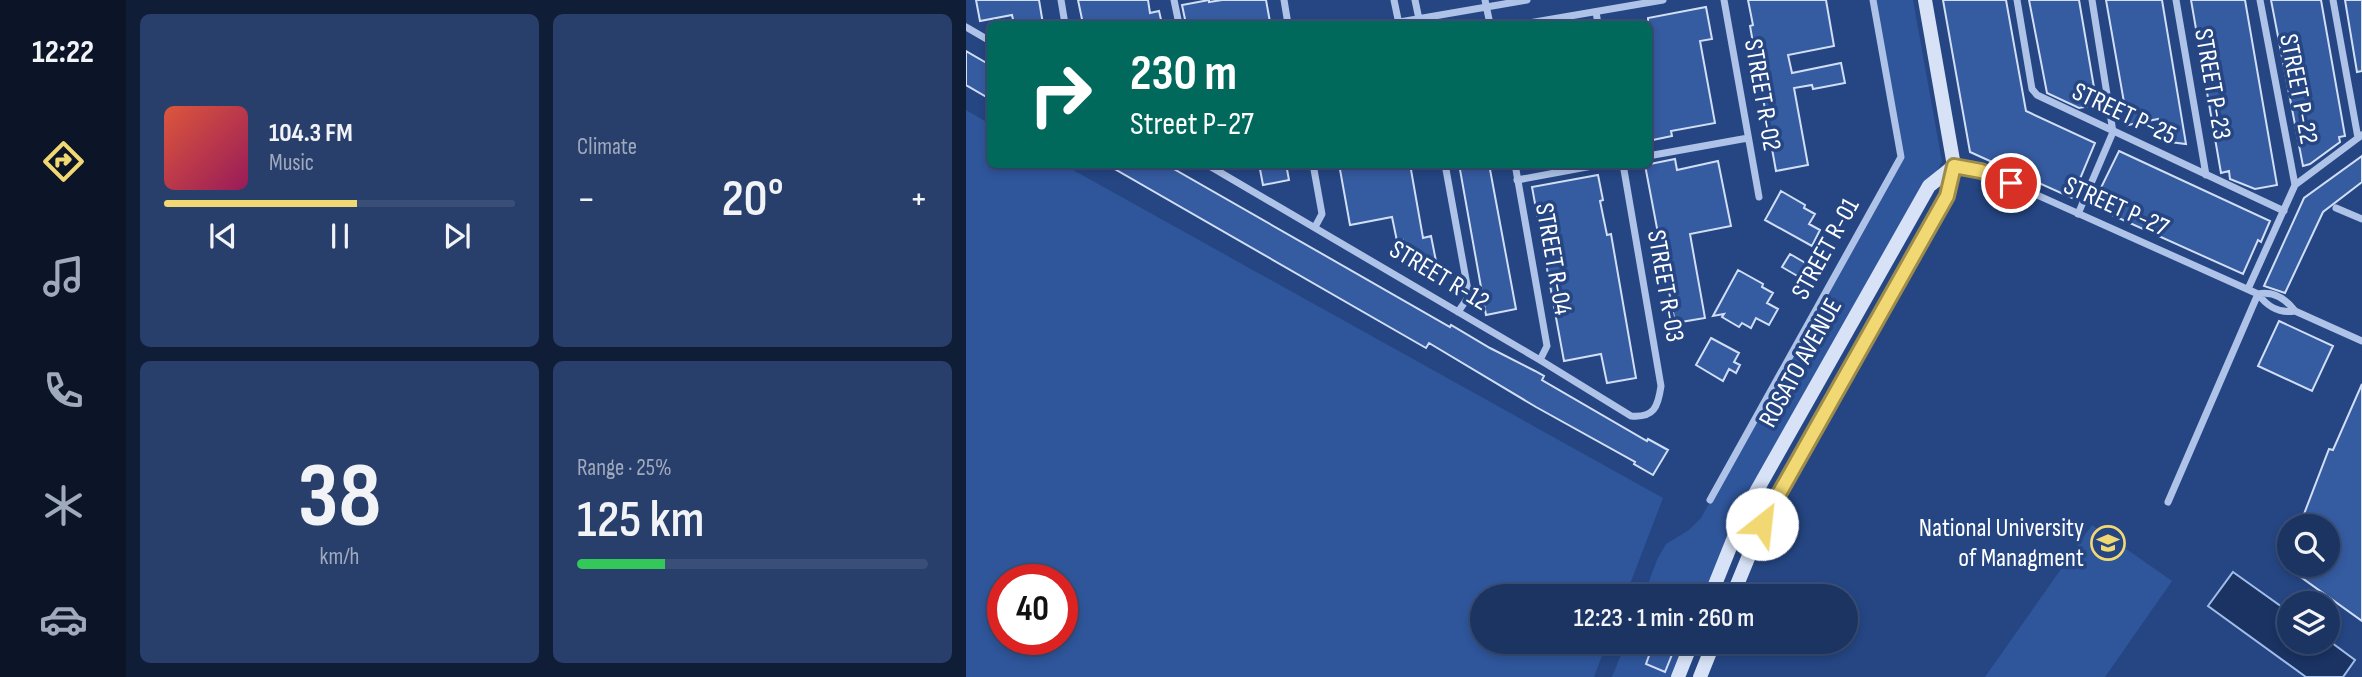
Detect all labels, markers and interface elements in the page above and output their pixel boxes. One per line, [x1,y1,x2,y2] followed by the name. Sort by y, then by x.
[2187,26,2237,142] street label: STREET P-23
[2272,31,2324,147] street label: STREET P-22
[32,33,94,72] text: 12:22
[1737,37,1787,153] street label: STREET R-02
[1130,45,1237,104] text: 230 m
[1015,49,1106,140] icon: right
[2067,76,2181,152] street label: STREET P-25
[1130,105,1254,144] text: Street P-27
[269,118,353,149] text: 104.3 FM
[577,133,637,161] text: Climate
[39,137,88,186] icon: directions
[269,149,314,177] text: Music
[1981,153,2041,213] pin
[1992,164,2030,202] icon: arrive
[721,168,784,231] text: 20°
[2059,170,2174,244] street label: STREET P-27
[577,177,596,222] text: −
[909,177,928,222] text: +
[1785,193,1867,305] street label: STREET R-01
[1528,201,1578,317] street label: STREET R-04
[204,217,242,255] icon: previous
[321,217,359,255] icon: pause
[438,217,476,255] icon: next
[1640,228,1690,344] street label: STREET R-03
[1384,234,1494,318] street label: STREET R-12
[39,252,88,301] icon: music
[1753,293,1849,433] street label: ROSATO AVENUE
[39,366,88,415] icon: phone
[298,443,381,552] text: 38
[577,454,672,482] text: Range · 25%
[39,481,88,530] icon: climate
[1725,487,1799,561] position arrow
[577,489,704,552] text: 125 km
[1919,513,2084,574] place label: National University of Managment
[2277,514,2340,654] map controls
[2277,514,2340,577] button: search
[2089,524,2127,562] school or university icon: National University of Managment
[320,543,359,571] text: km/h
[987,564,1078,655] speed limit sign: 40
[2277,591,2340,654] button: layers
[39,595,88,644] icon: car
[1574,603,1754,634] text: 12:23 · 1 min · 260 m

